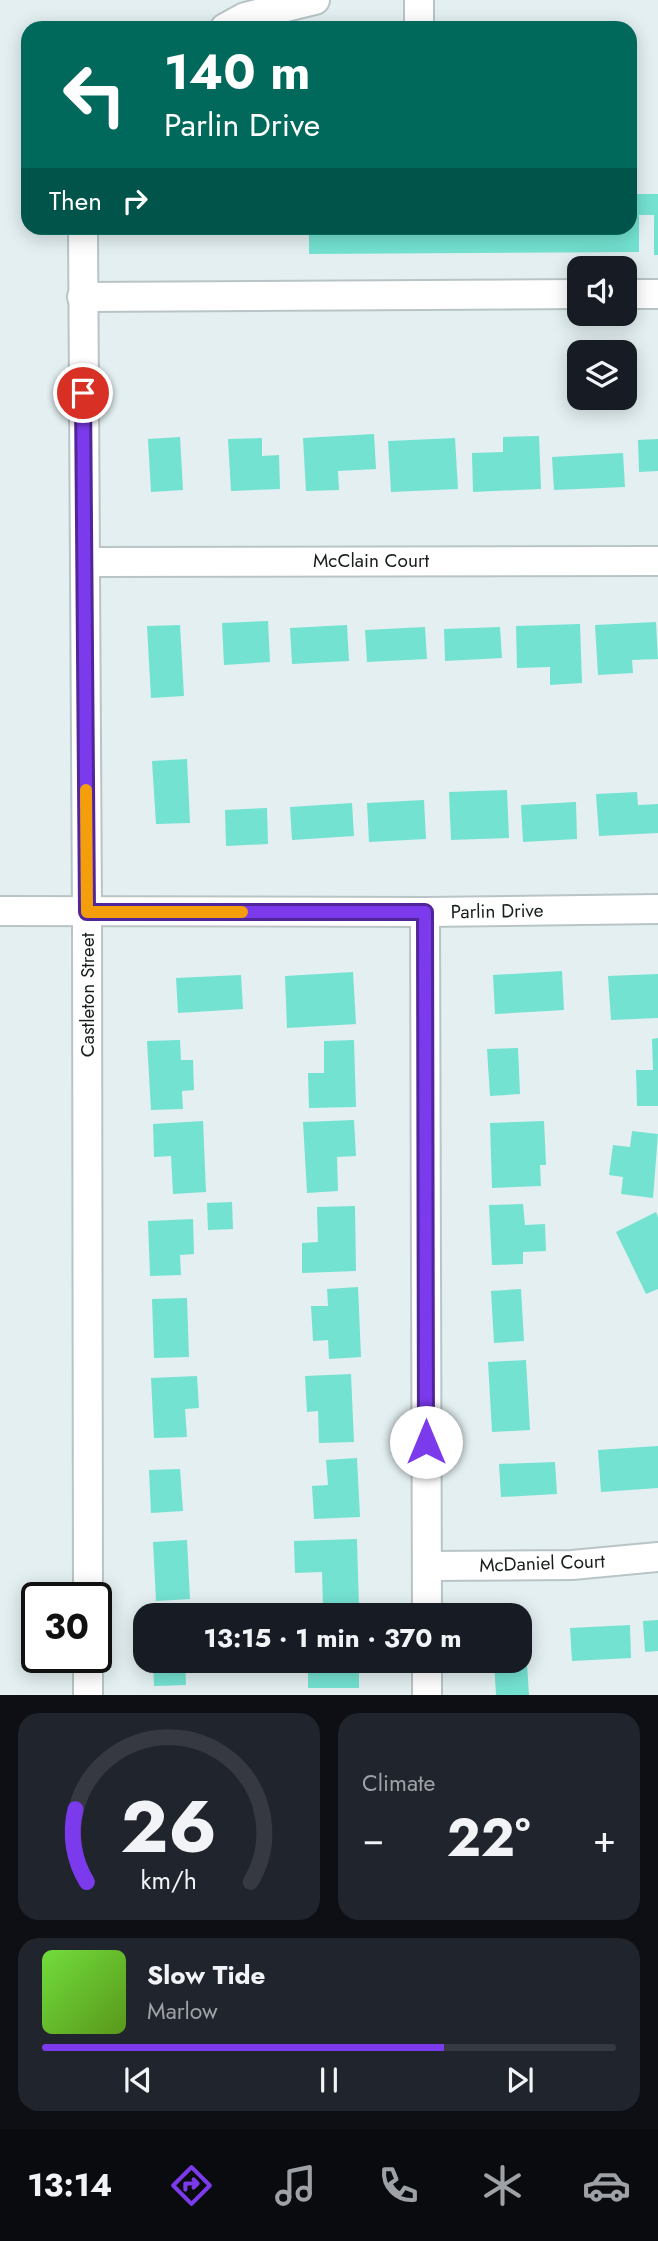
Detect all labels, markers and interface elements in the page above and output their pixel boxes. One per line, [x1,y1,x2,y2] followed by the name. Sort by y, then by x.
[164,37,310,107] text: 140 m
[49,49,140,140] icon: left
[164,102,320,148] text: Parlin Drive
[49,182,102,220] text: Then
[116,182,154,220] icon: right
[567,256,637,410] map controls
[567,256,637,326] button: sound
[567,340,637,410] button: layers
[53,363,113,423] pin
[64,374,102,412] icon: arrive
[313,547,429,574] street label: McClain Court
[450,897,544,925] street label: Parlin Drive
[74,932,101,1057] street label: Castleton Street
[389,1405,463,1479] position arrow
[479,1547,606,1579] street label: McDaniel Court
[21,1582,112,1673] speed limit sign: 30
[204,1619,461,1657] text: 13:15 · 1 min · 370 m
[362,1766,435,1800] text: Climate
[121,1775,217,1880] text: 26
[447,1800,530,1876] text: 22°
[362,1811,384,1866] text: −
[593,1811,616,1866] text: +
[141,1862,197,1898] text: km/h
[147,1956,266,1994] text: Slow Tide
[147,1994,218,2028] text: Marlow
[119,2061,157,2099] icon: previous
[310,2061,348,2099] icon: pause
[501,2061,539,2099] icon: next
[167,2161,216,2210] icon: directions
[271,2161,320,2210] icon: music
[374,2161,423,2210] icon: phone
[478,2161,527,2210] icon: climate
[582,2161,631,2210] icon: car
[27,2162,112,2208] text: 13:14

